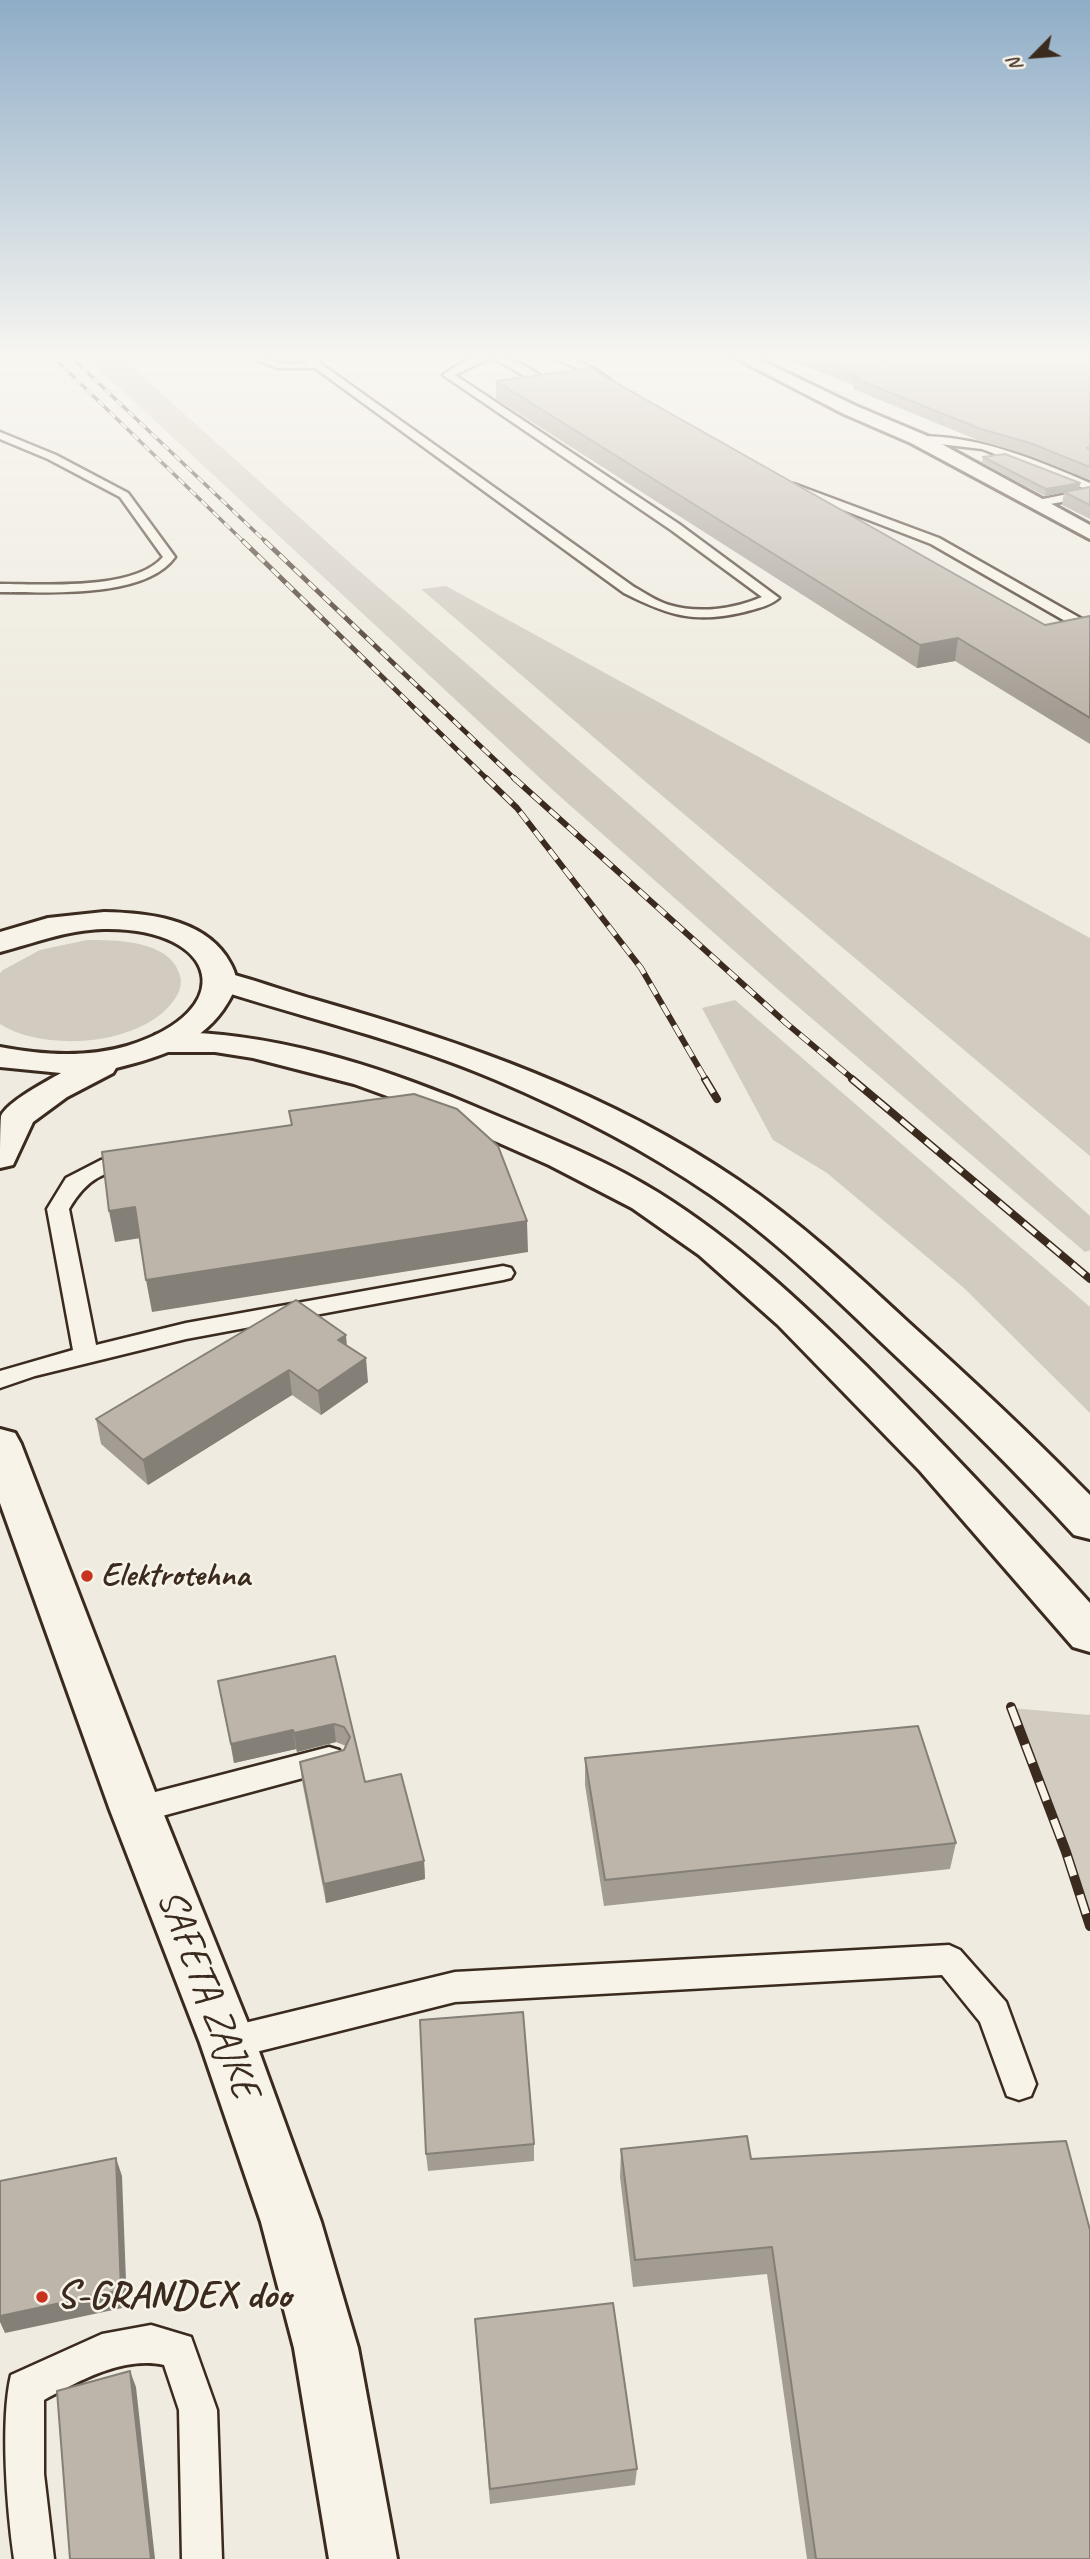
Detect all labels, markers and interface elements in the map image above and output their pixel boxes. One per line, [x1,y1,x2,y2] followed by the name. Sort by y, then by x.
[999,21,1069,91] north arrow
[1002,54,1028,75] text: N
[101,1556,250,1596] place label: Elektrotehna
[79,1568,95,1584] marker: Elektrotehna
[145,1883,269,2105] street label: SAFETA ZAJKE
[56,2273,291,2321] place label: S-GRANDEX doo
[34,2289,50,2305] marker: S-GRANDEX doo

